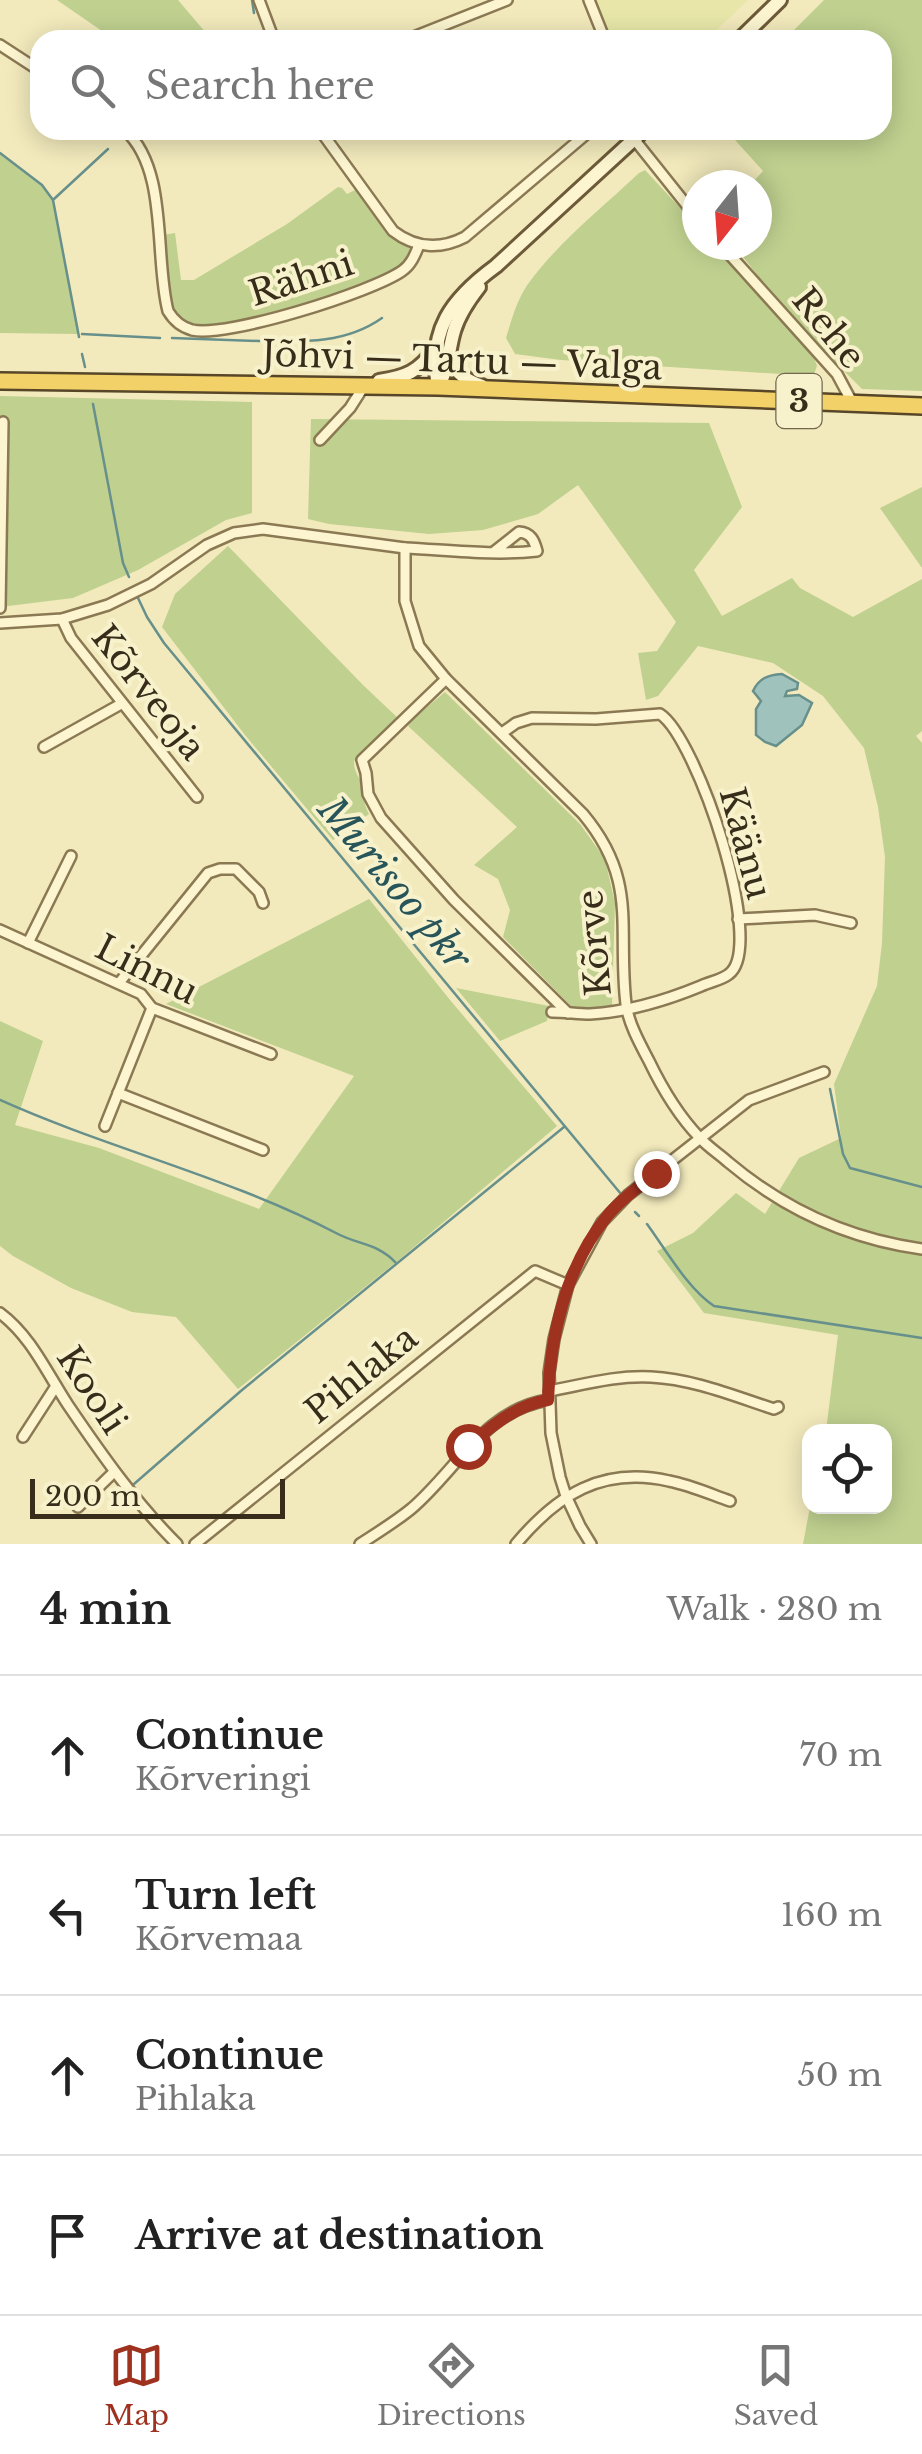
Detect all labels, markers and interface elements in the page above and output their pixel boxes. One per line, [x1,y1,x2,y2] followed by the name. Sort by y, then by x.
[30,30,892,140] search box
[65,58,120,113] icon: search
[145,62,375,109] text: Search here
[682,170,772,260] north arrow
[243,241,359,315] street label: Rähni
[783,279,875,377] street label: Rehe
[257,331,663,388] street label: Jõhvi — Tartu — Valga
[776,374,822,428] road number: 3
[83,616,215,769] street label: Kõrveoja
[711,783,781,903] street label: Käänu
[307,785,482,981] water label: Murisoo pkr
[568,888,620,998] street label: Kõrve
[89,925,205,1013] street label: Linnu
[634,1151,680,1197] route end
[296,1315,426,1432] street label: Pihlaka
[48,1338,136,1442] street label: Kooli
[446,1424,492,1470] route start
[802,1424,892,1514] map controls
[802,1424,892,1514] button: locate
[30,1474,285,1518] scale bar
[45,1479,140,1514] text: 200 m
[40,1583,171,1635] text: 4 min
[667,1589,882,1629] text: Walk · 280 m
[135,1712,324,1759] text: Continue
[40,1728,95,1783] icon: ahead
[800,1735,882,1775] text: 70 m
[135,1759,311,1799] text: Kõrveringi
[135,1872,316,1919] text: Turn left
[40,1888,95,1943] icon: left
[781,1895,882,1935] text: 160 m
[135,1919,302,1959] text: Kõrvemaa
[135,2032,324,2079] text: Continue
[40,2048,95,2103] icon: ahead
[797,2055,882,2095] text: 50 m
[135,2079,255,2119] text: Pihlaka
[40,2208,95,2263] icon: arrive
[135,2212,544,2259] text: Arrive at destination
[104,2338,169,2433] tab: Map
[377,2338,526,2433] tab: Directions
[734,2338,818,2433] tab: Saved

